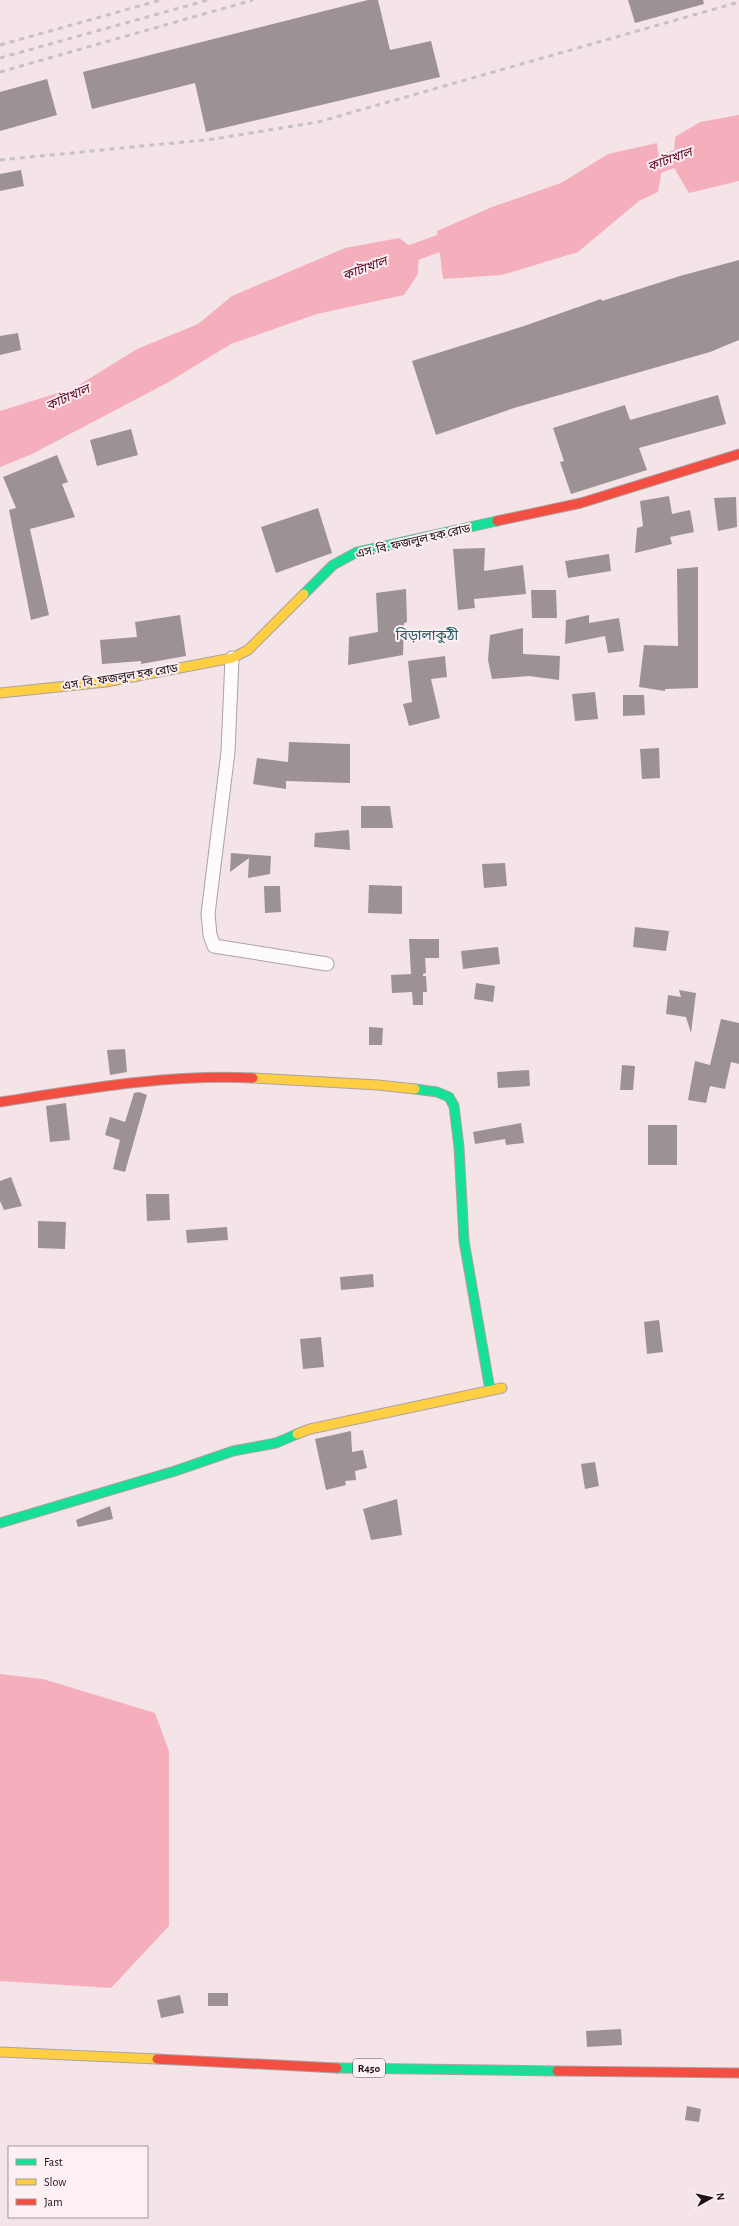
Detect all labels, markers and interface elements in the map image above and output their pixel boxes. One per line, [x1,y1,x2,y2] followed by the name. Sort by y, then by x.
[645,143,696,174] water label: কাটাখাল
[340,252,391,283] water label: কাটাখাল
[43,380,94,413] water label: কাটাখাল
[354,520,472,562] street label: এস. বি. ফজলুল হক রোড
[395,626,458,644] district label: বিড়ালাকুঠী
[61,660,180,694] street label: এস. বি. ফজলুল হক রোড
[353,2059,385,2077] road number: R450
[8,2146,148,2218] legend
[44,2156,63,2168] text: Fast
[44,2176,66,2188] text: Slow
[691,2178,731,2218] north arrow
[714,2192,726,2201] text: N
[44,2196,63,2208] text: Jam

